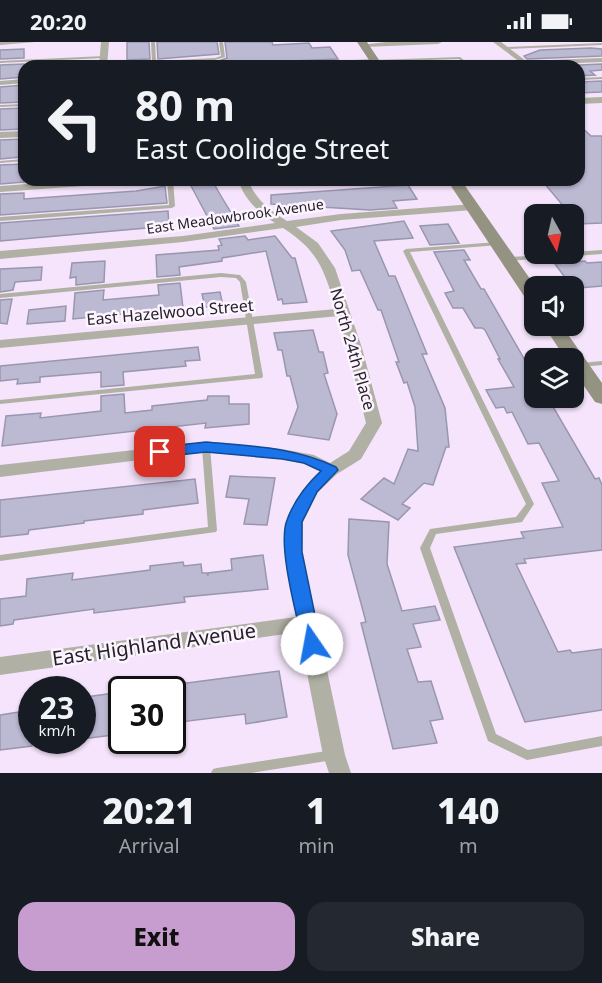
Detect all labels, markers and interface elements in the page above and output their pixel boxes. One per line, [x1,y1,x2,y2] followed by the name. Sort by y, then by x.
[30,6,87,36] text: 20:20
[135,76,235,133] text: 80 m
[36,84,114,162] icon: left
[135,130,389,167] text: East Coolidge Street
[145,194,325,238] street label: East Meadowbrook Avenue
[524,204,584,264] north arrow
[524,204,584,408] map controls
[524,276,584,336] button: sound
[325,285,381,413] street label: North 24th Place
[86,294,255,330] street label: East Hazelwood Street
[524,348,584,408] button: layers
[134,426,185,477] pin
[143,435,176,468] icon: arrive
[280,612,344,676] position arrow
[50,616,258,672] street label: East Highland Avenue
[108,676,186,754] speed limit sign: 30
[40,687,74,728] text: 23
[39,720,75,740] text: km/h
[102,786,196,835] text: 20:21
[306,786,327,835] text: 1
[437,786,500,835] text: 140
[119,832,180,859] text: Arrival
[298,832,335,859] text: min
[459,832,478,859] text: m
[18,902,295,971] button: Exit
[307,902,584,971] button: Share

